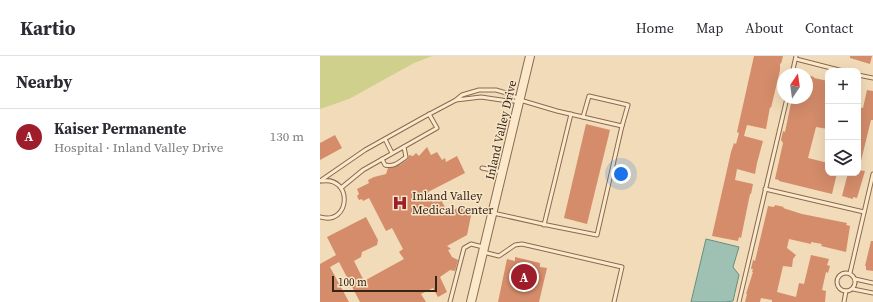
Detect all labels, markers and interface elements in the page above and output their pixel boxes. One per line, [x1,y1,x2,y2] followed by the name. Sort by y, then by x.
[20,15,76,41] text: Kartio
[636,18,674,38] text: Home
[696,18,723,38] text: Map
[745,18,783,38] text: About
[805,18,853,38] text: Contact
[777,68,813,104] north arrow
[825,68,861,176] map controls
[825,68,861,104] button: +
[16,70,72,94] text: Nearby
[482,78,520,182] street label: Inland Valley Drive
[825,104,861,140] button: −
[54,118,186,139] text: Kaiser Permanente
[25,128,33,145] text: A
[270,128,304,145] text: 130 m
[54,139,223,156] text: Hospital · Inland Valley Drive
[825,140,861,176] button: layers
[611,164,631,184] your location
[412,188,493,218] place label: Inland Valley Medical Center
[391,194,409,212] hospital icon: Inland Valley Medical Center
[511,262,537,292] pin: A
[332,274,437,293] scale bar
[338,275,367,290] text: 100 m

